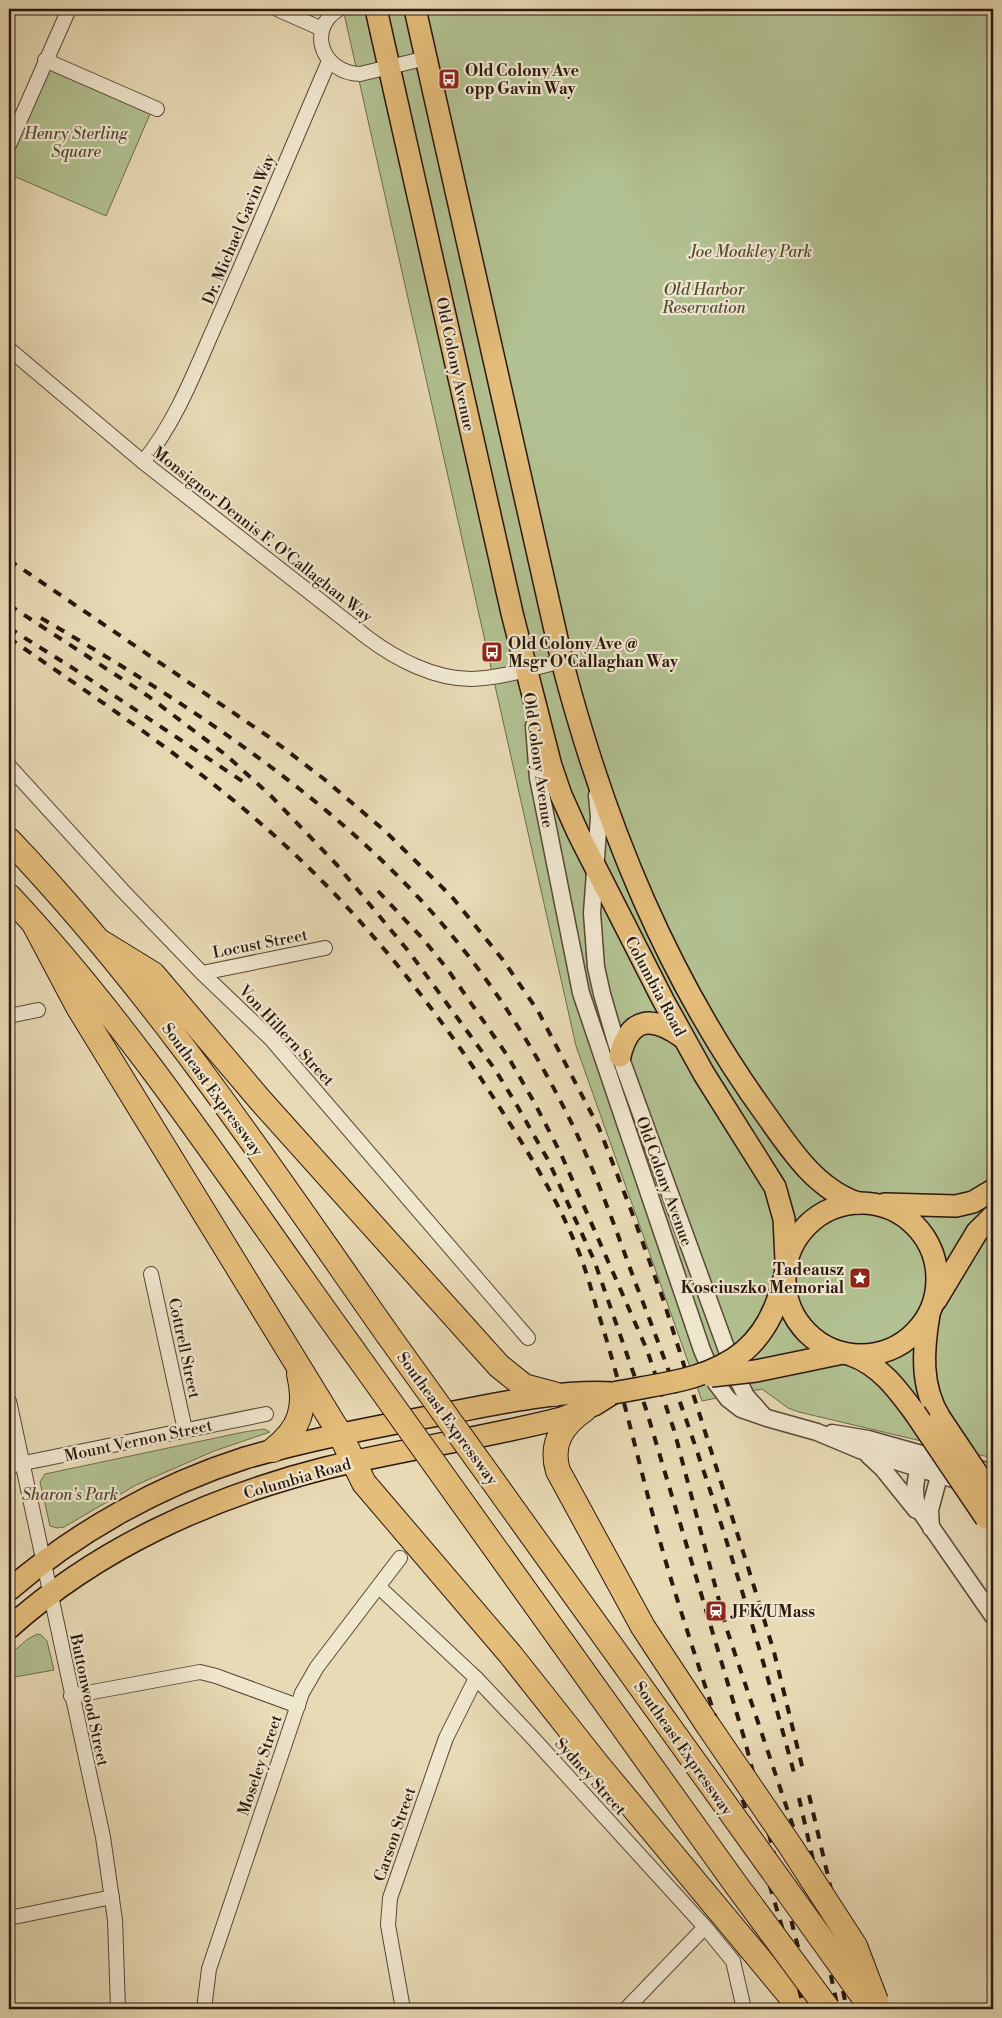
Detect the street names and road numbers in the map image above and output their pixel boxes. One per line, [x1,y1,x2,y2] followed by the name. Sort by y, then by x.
[198,151,280,308] street label: Dr. Michael Gavin Way
[431,295,479,433] street label: Old Colony Avenue
[148,443,377,627] street label: Monsignor Dennis F. O'Callaghan Way
[519,691,557,829] street label: Old Colony Avenue
[211,925,310,963] street label: Locust Street
[620,933,690,1040] street label: Columbia Road
[234,980,338,1091] street label: Von Hillern Street
[157,1019,267,1160] street label: Southeast Expressway
[631,1114,697,1249] street label: Old Colony Avenue
[164,1296,205,1401] street label: Cottrell Street
[392,1348,502,1489] street label: Southeast Expressway
[62,1415,214,1466] street label: Mount Vernon Street
[241,1454,353,1504] street label: Columbia Road
[65,1631,113,1768] street label: Buttonwood Street
[629,1678,737,1820] street label: Southeast Expressway
[233,1712,287,1818] street label: Moseley Street
[550,1734,631,1820] street label: Sydney Street
[369,1784,421,1884] street label: Carson Street

